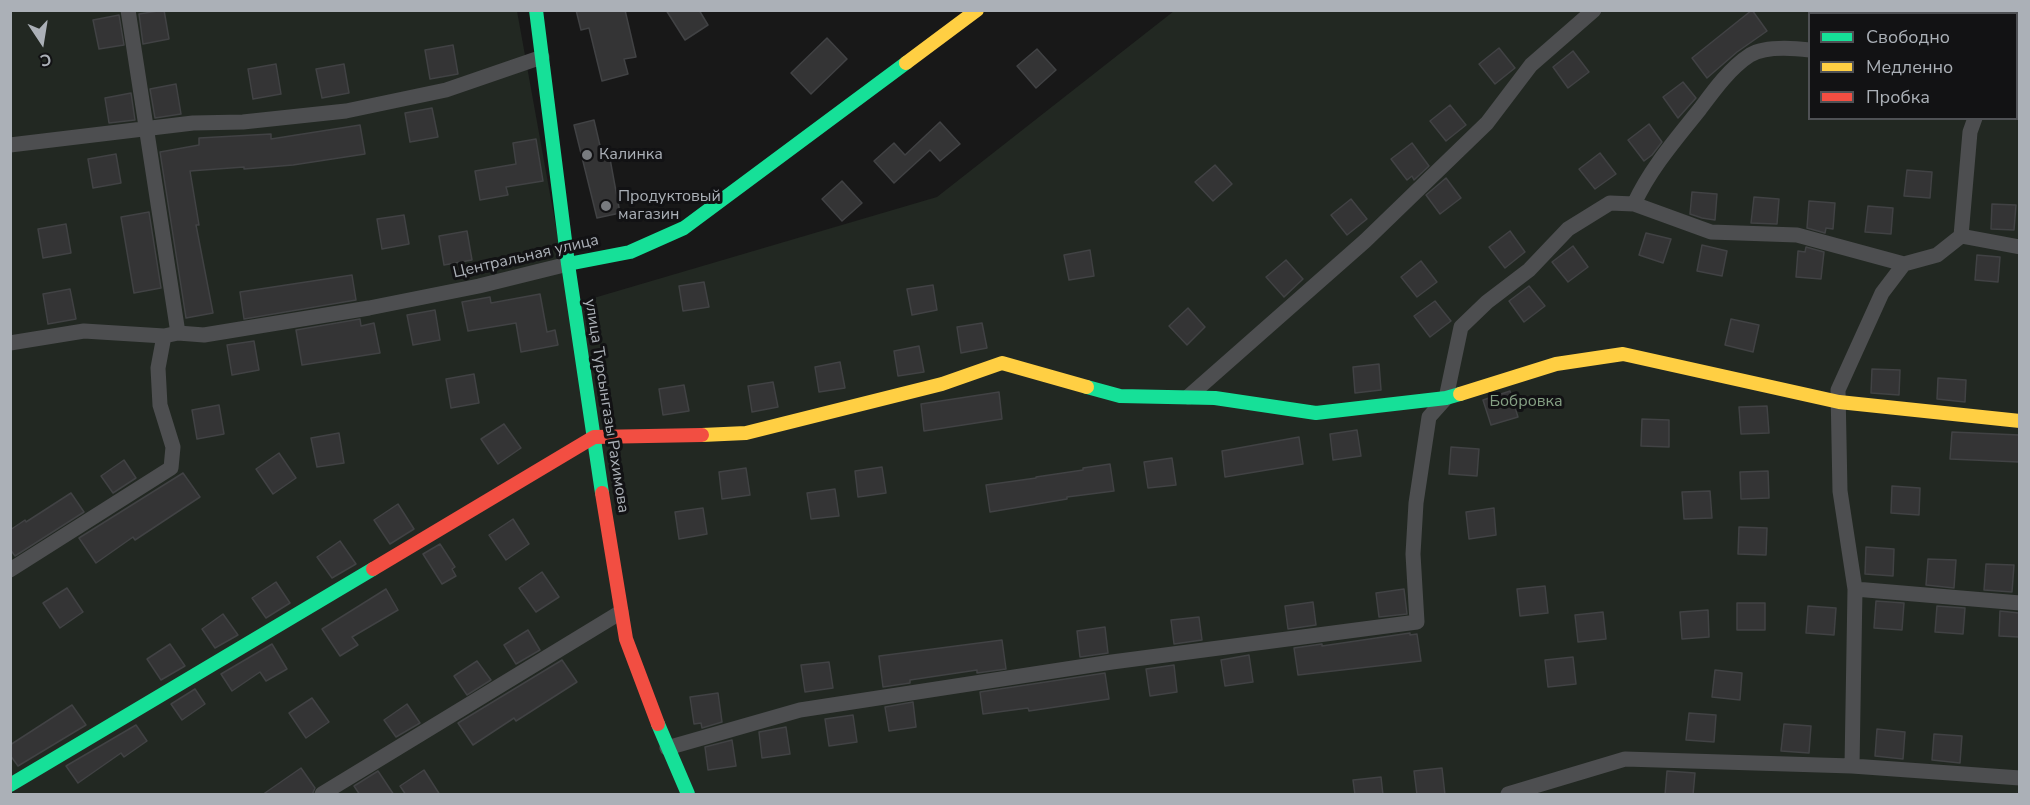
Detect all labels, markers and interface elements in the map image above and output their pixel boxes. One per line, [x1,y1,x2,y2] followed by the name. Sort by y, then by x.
[12,12,72,72] north arrow
[1808,12,2018,120] legend
[1866,25,1950,49] text: Свободно
[38,48,53,71] text: С
[1866,55,1953,79] text: Медленно
[1866,85,1930,109] text: Пробка
[599,145,663,165] place label: Калинка
[580,148,594,162] marker: Калинка
[618,187,721,225] place label: Продуктовый магазин
[599,199,613,213] marker: Продуктовый магазин
[451,231,601,283] street label: Центральная улица
[580,298,632,514] street label: улица Турсынгазы Рахимова
[1489,392,1563,412] park label: Бобровка

